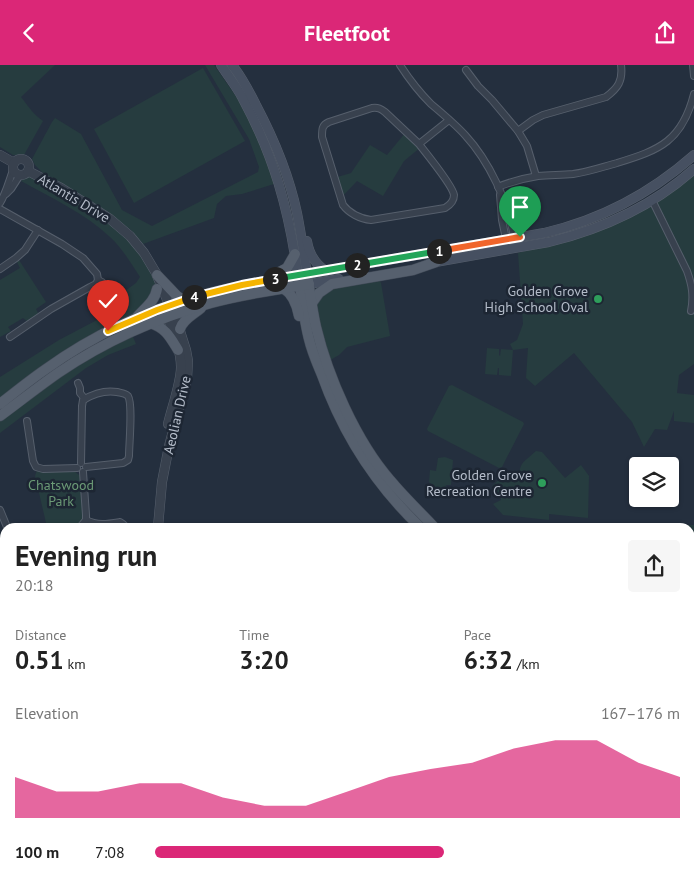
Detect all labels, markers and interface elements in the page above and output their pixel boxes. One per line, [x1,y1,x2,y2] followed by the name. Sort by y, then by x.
[15,19,43,47] icon: back
[304,19,390,47] text: Fleetfoot
[651,19,679,47] icon: share
[35,169,113,227] street label: Atlantis Drive
[499,186,541,237] pin
[506,193,534,221] icon: arrive
[426,239,452,263] pin: 1
[436,242,443,260] text: 1
[344,253,370,277] pin: 2
[354,256,361,274] text: 2
[262,267,288,291] pin: 3
[272,270,279,288] text: 3
[87,280,129,331] pin
[485,282,588,316] place label: Golden Grove High School Oval
[182,285,206,309] pin: 4
[94,287,122,315] icon: check
[191,288,198,306] text: 4
[592,293,604,305] marker: Golden Grove High School Oval
[159,374,195,456] street label: Aeolian Drive
[629,457,679,507] map controls
[629,457,679,507] button: layers
[426,466,532,500] place label: Golden Grove Recreation Centre
[28,476,94,510] park label: Chatswood Park
[536,477,548,489] marker: Golden Grove Recreation Centre
[15,537,157,574] text: Evening run
[628,540,680,592] button: share
[15,575,53,595] text: 20:18
[15,626,66,644] text: Distance
[239,626,269,644] text: Time
[464,626,491,644] text: Pace
[15,644,64,676] text: 0.51
[239,644,289,676] text: 3:20
[464,644,513,676] text: 6:32
[64,655,86,673] text: km
[513,655,540,673] text: /km
[15,703,79,723] text: Elevation
[601,703,680,723] text: 167–176 m
[15,842,59,862] text: 100 m
[95,842,125,862] text: 7:08

